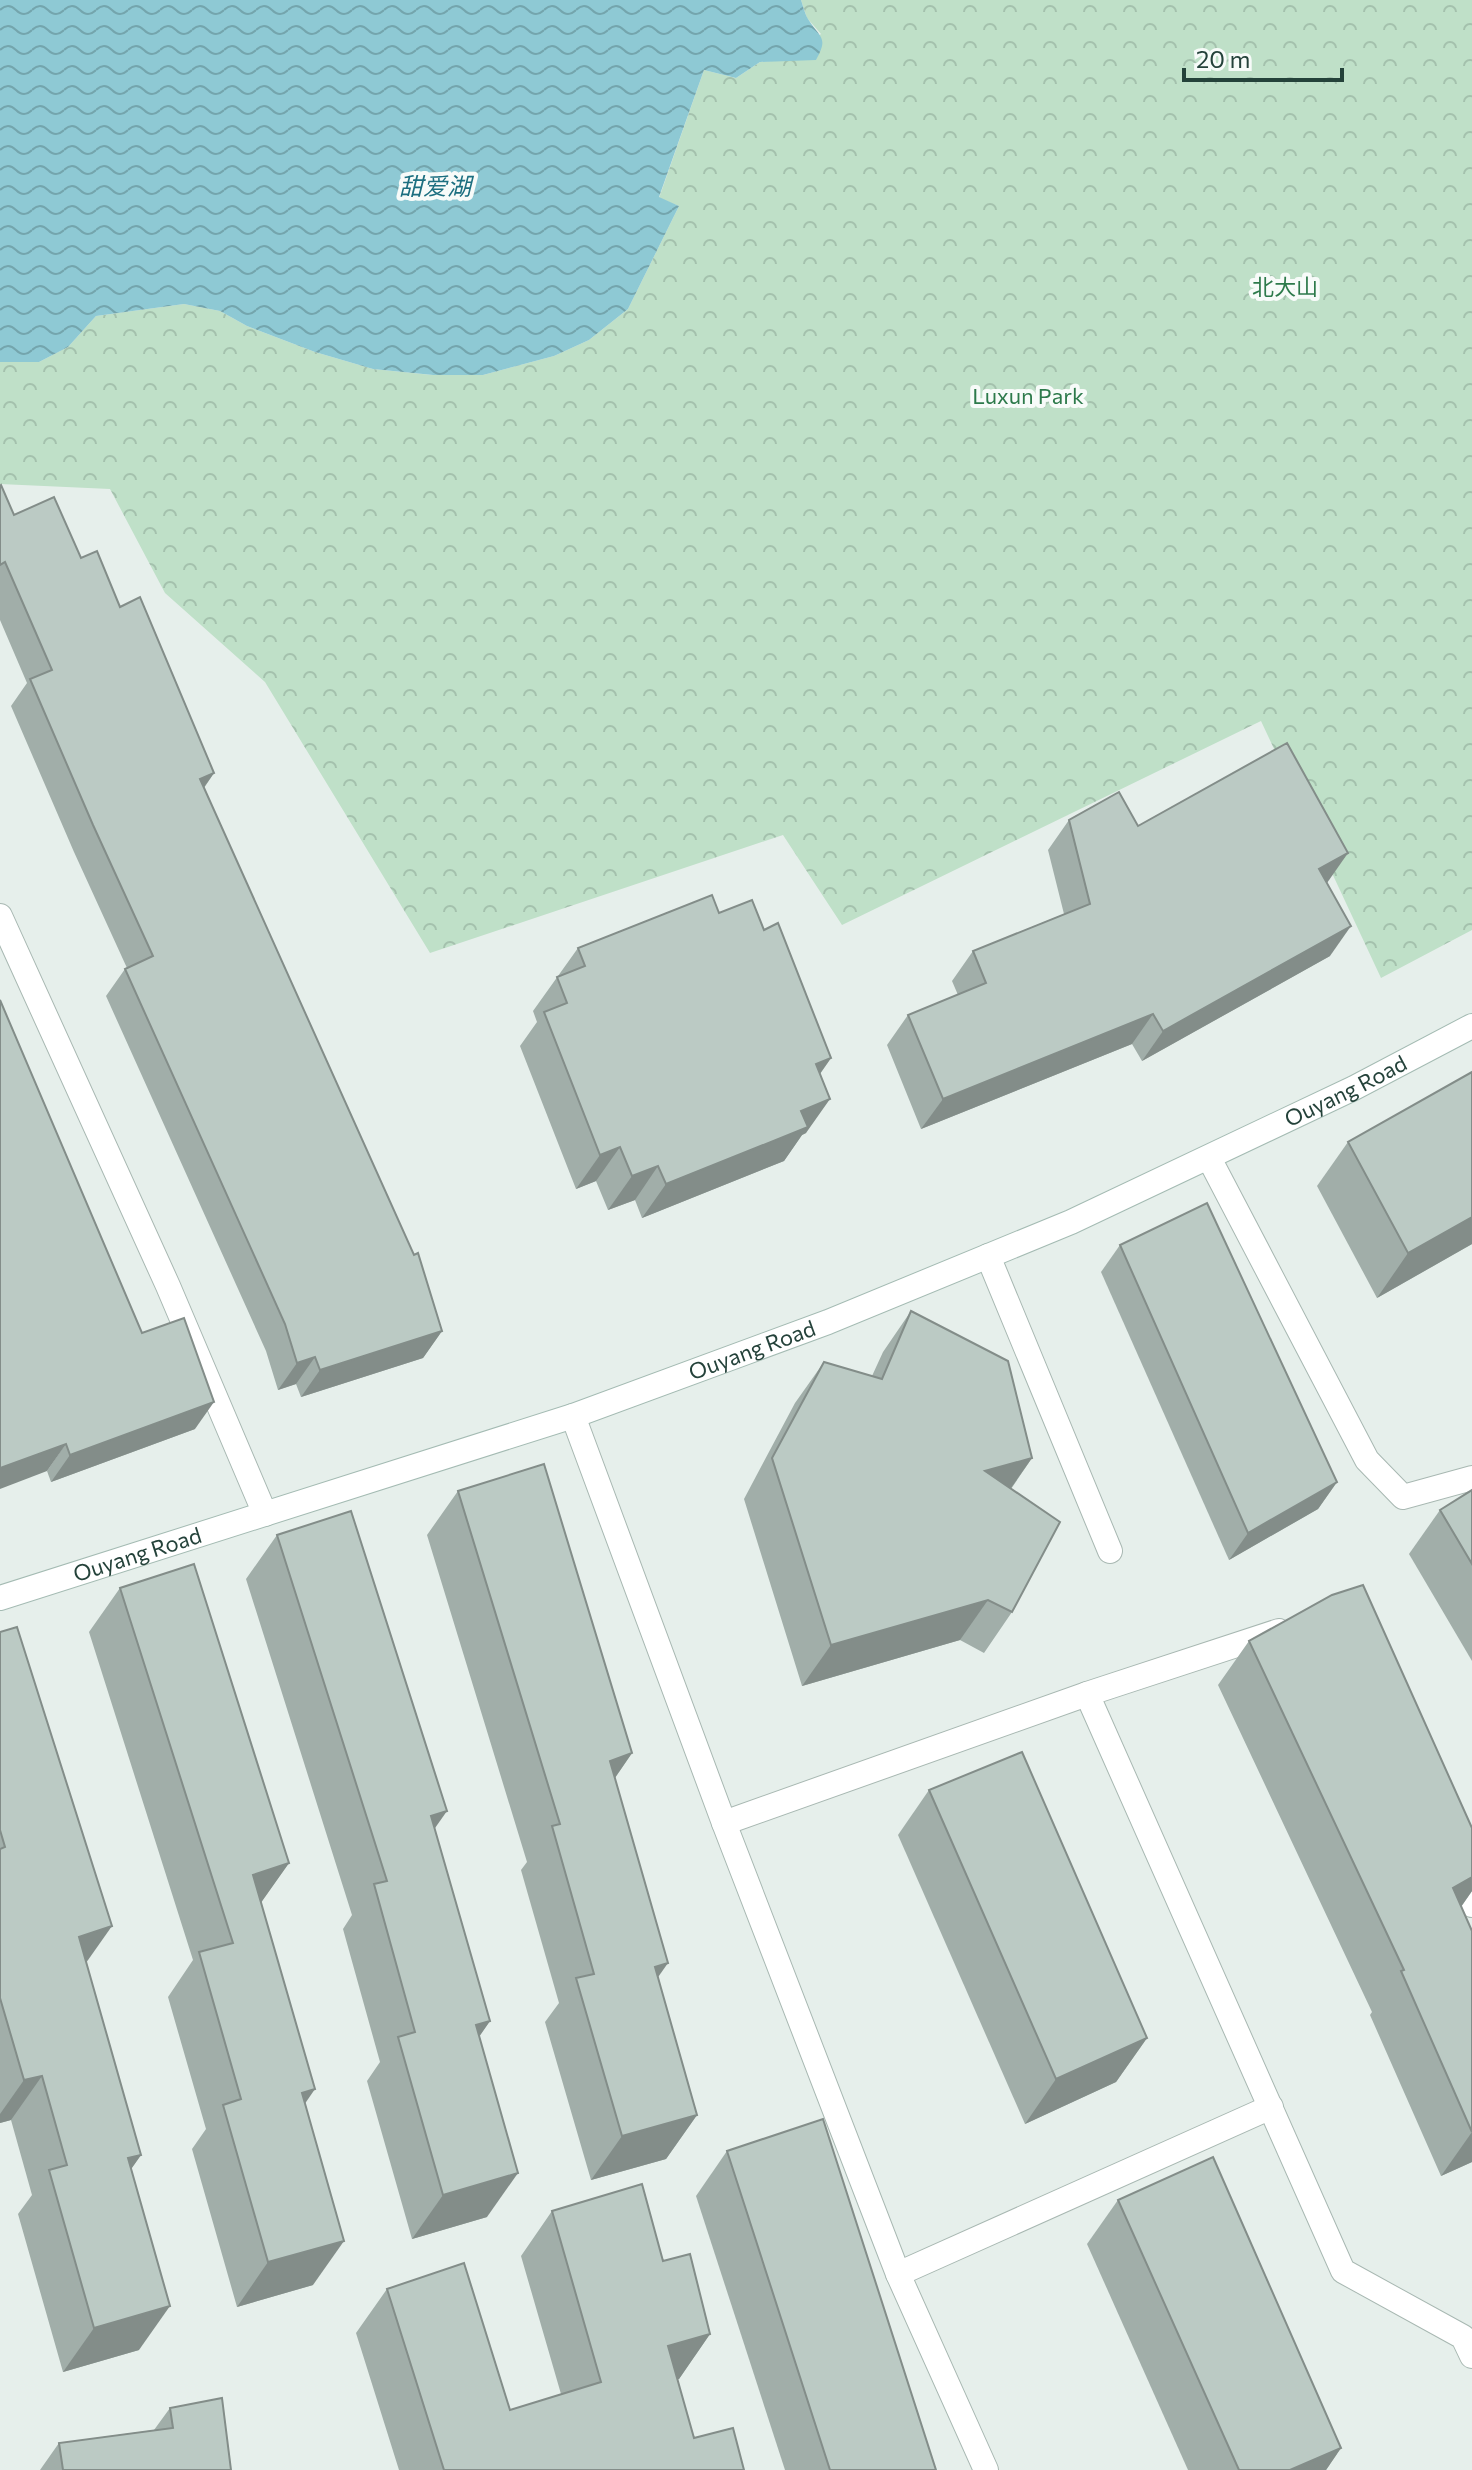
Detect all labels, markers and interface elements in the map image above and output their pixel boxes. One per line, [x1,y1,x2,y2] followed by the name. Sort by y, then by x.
[1184,32,1342,82] scale bar
[1196,44,1250,73] text: 20 m
[399,171,475,200] water label: 甜爱湖
[1252,273,1318,300] park label: 北大山
[972,382,1084,409] park label: Luxun Park
[1280,1049,1411,1132] street label: Ouyang Road
[685,1314,819,1385] street label: Ouyang Road
[70,1521,205,1587] street label: Ouyang Road

